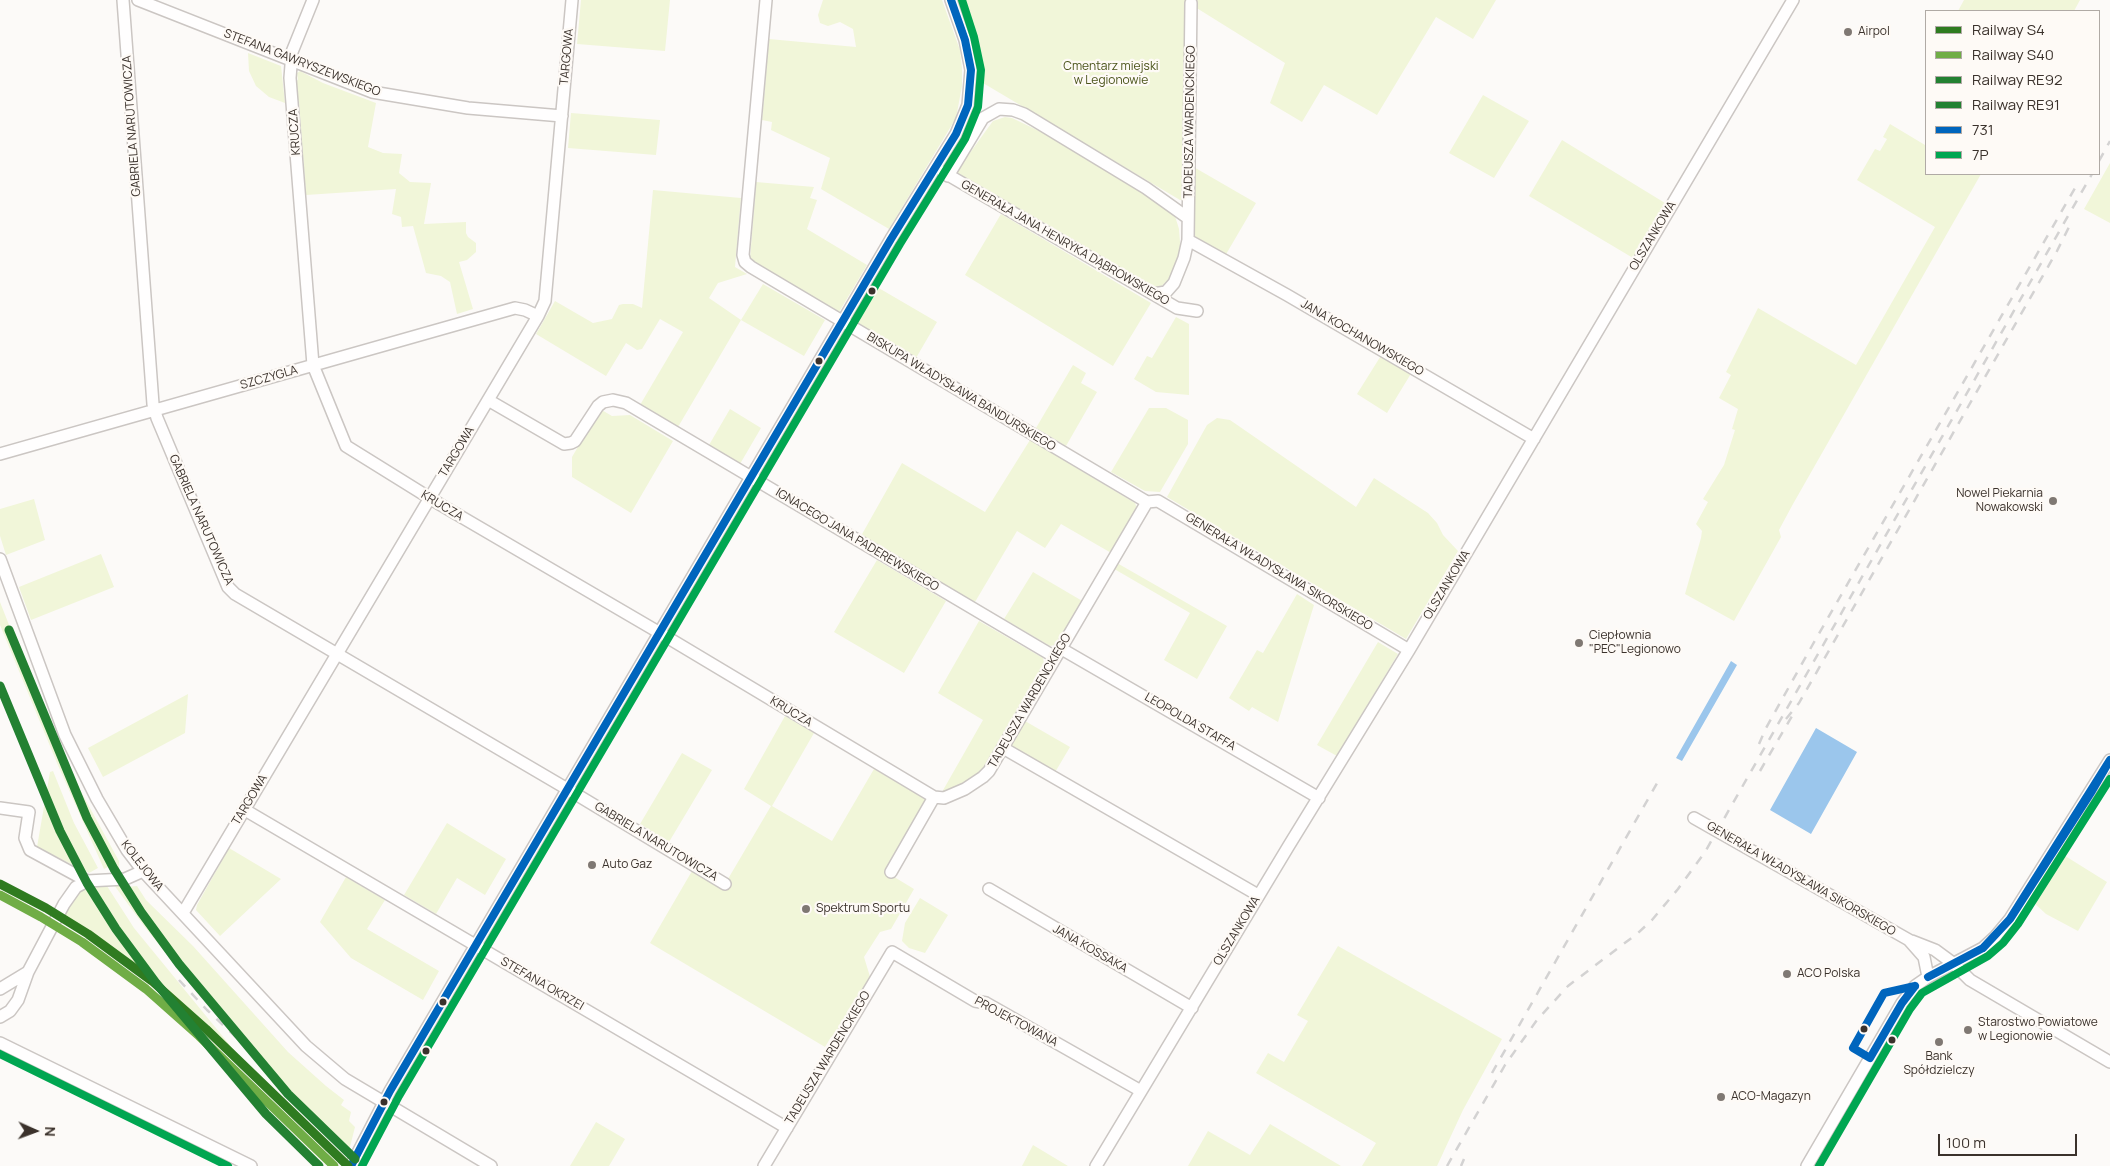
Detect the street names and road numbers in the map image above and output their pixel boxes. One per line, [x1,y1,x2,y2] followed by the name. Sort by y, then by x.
[222,26,382,100] street label: STEFANA GAWRYSZEWSKIEGO
[557,28,577,86] street label: TARGOWA
[1181,45,1199,199] street label: TADEUSZA WARDENCKIEGO
[120,55,144,197] street label: GABRIELA NARUTOWICZA
[286,108,304,156] street label: KRUCZA
[958,177,1172,309] street label: GENERAŁA JANA HENRYKA DĄBROWSKIEGO
[1627,199,1679,273] street label: OLSZANKOWA
[1298,297,1426,379] street label: JANA KOCHANOWSKIEGO
[864,330,1058,454] street label: BISKUPA WŁADYSŁAWA BANDURSKIEGO
[239,363,299,393] street label: SZCZYGLA
[436,424,478,480] street label: TARGOWA
[166,452,236,588] street label: GABRIELA NARUTOWICZA
[773,485,941,595] street label: IGNACEGO JANA PADEREWSKIEGO
[418,488,466,524] street label: KRUCZA
[1183,510,1375,634] street label: GENERAŁA WŁADYSŁAWA SIKORSKIEGO
[1421,548,1473,622] street label: OLSZANKOWA
[986,631,1074,771] street label: TADEUSZA WARDENCKIEGO
[1142,690,1238,754] street label: LEOPOLDA STAFFA
[767,694,815,730] street label: KRUCZA
[229,772,271,828] street label: TARGOWA
[592,799,720,885] street label: GABRIELA NARUTOWICZA
[1704,819,1898,939] street label: GENERAŁA WŁADYSŁAWA SIKORSKIEGO
[118,838,166,894] street label: KOLEJOWA
[1211,894,1263,968] street label: OLSZANKOWA
[1050,922,1130,976] street label: JANA KOSSAKA
[498,954,586,1014] street label: STEFANA OKRZEI
[782,989,874,1127] street label: TADEUSZA WARDENCKIEGO
[972,994,1060,1050] street label: PROJEKTOWANA

